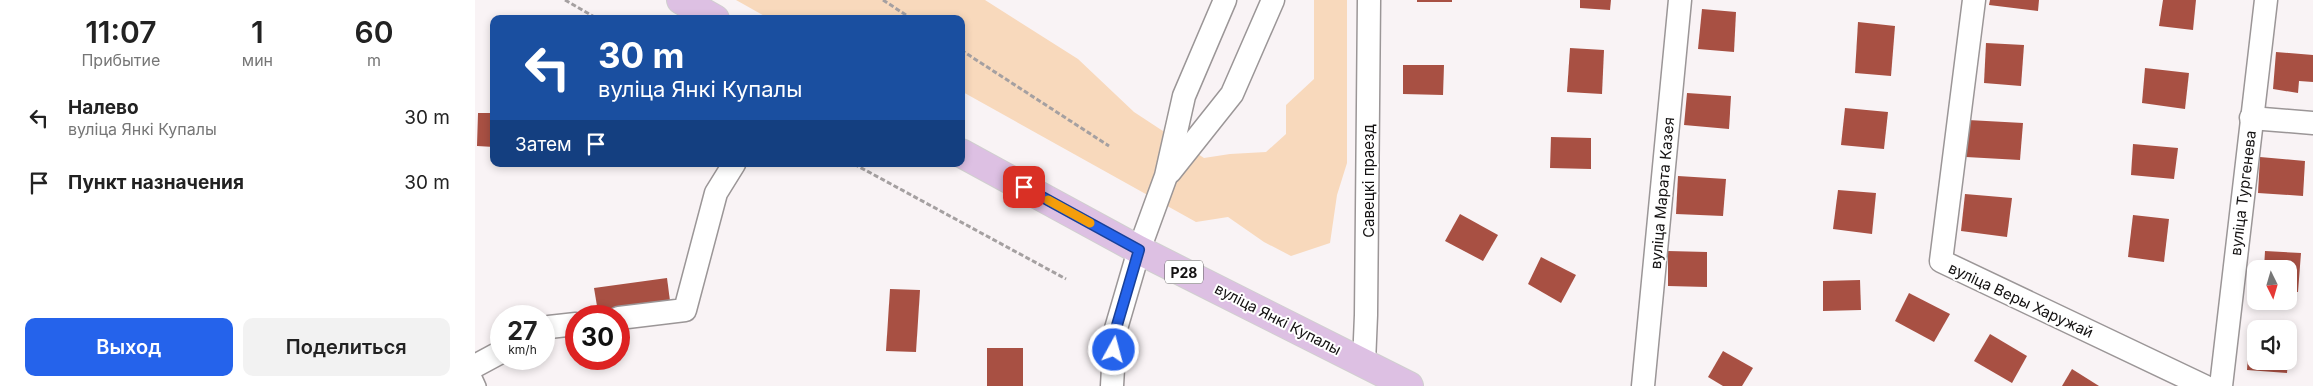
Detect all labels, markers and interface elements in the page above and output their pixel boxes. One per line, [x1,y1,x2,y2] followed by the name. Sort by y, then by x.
[85,14,157,50] text: 11:07
[251,14,264,50] text: 1
[355,14,394,50] text: 60
[598,34,684,76] text: 30 m
[515,35,580,100] icon: left
[81,50,160,70] text: Прибытие
[242,50,273,70] text: мин
[367,50,381,70] text: m
[598,76,802,102] text: вуліца Янкі Купалы
[68,96,139,119] text: Налево
[25,104,53,132] icon: left
[404,106,450,129] text: 30 m
[1646,116,1678,270] street label: вуліца Марата Казея
[68,119,217,139] text: вуліца Янкі Купалы
[1359,124,1378,238] street label: Савецкі праезд
[2226,129,2260,257] street label: вуліца Тургенева
[582,130,610,158] icon: arrive
[515,133,572,156] text: Затем
[1003,166,1045,208] pin
[25,169,53,197] icon: arrive
[68,171,244,194] text: Пункт назначения
[404,171,450,194] text: 30 m
[1010,173,1038,201] icon: arrive
[1946,258,2096,342] street label: вуліца Веры Харужай
[1165,260,1203,284] road number: Р28
[2247,260,2297,310] north arrow
[2247,260,2297,370] map controls
[1212,279,1344,359] street label: вуліца Янкі Купалы
[565,305,630,370] speed limit sign: 30
[507,316,538,346] text: 27
[25,318,233,376] button: Выход
[243,318,450,376] button: Поделиться
[2247,320,2297,370] button: sound
[1087,323,1139,375] position arrow
[508,342,537,357] text: km/h

